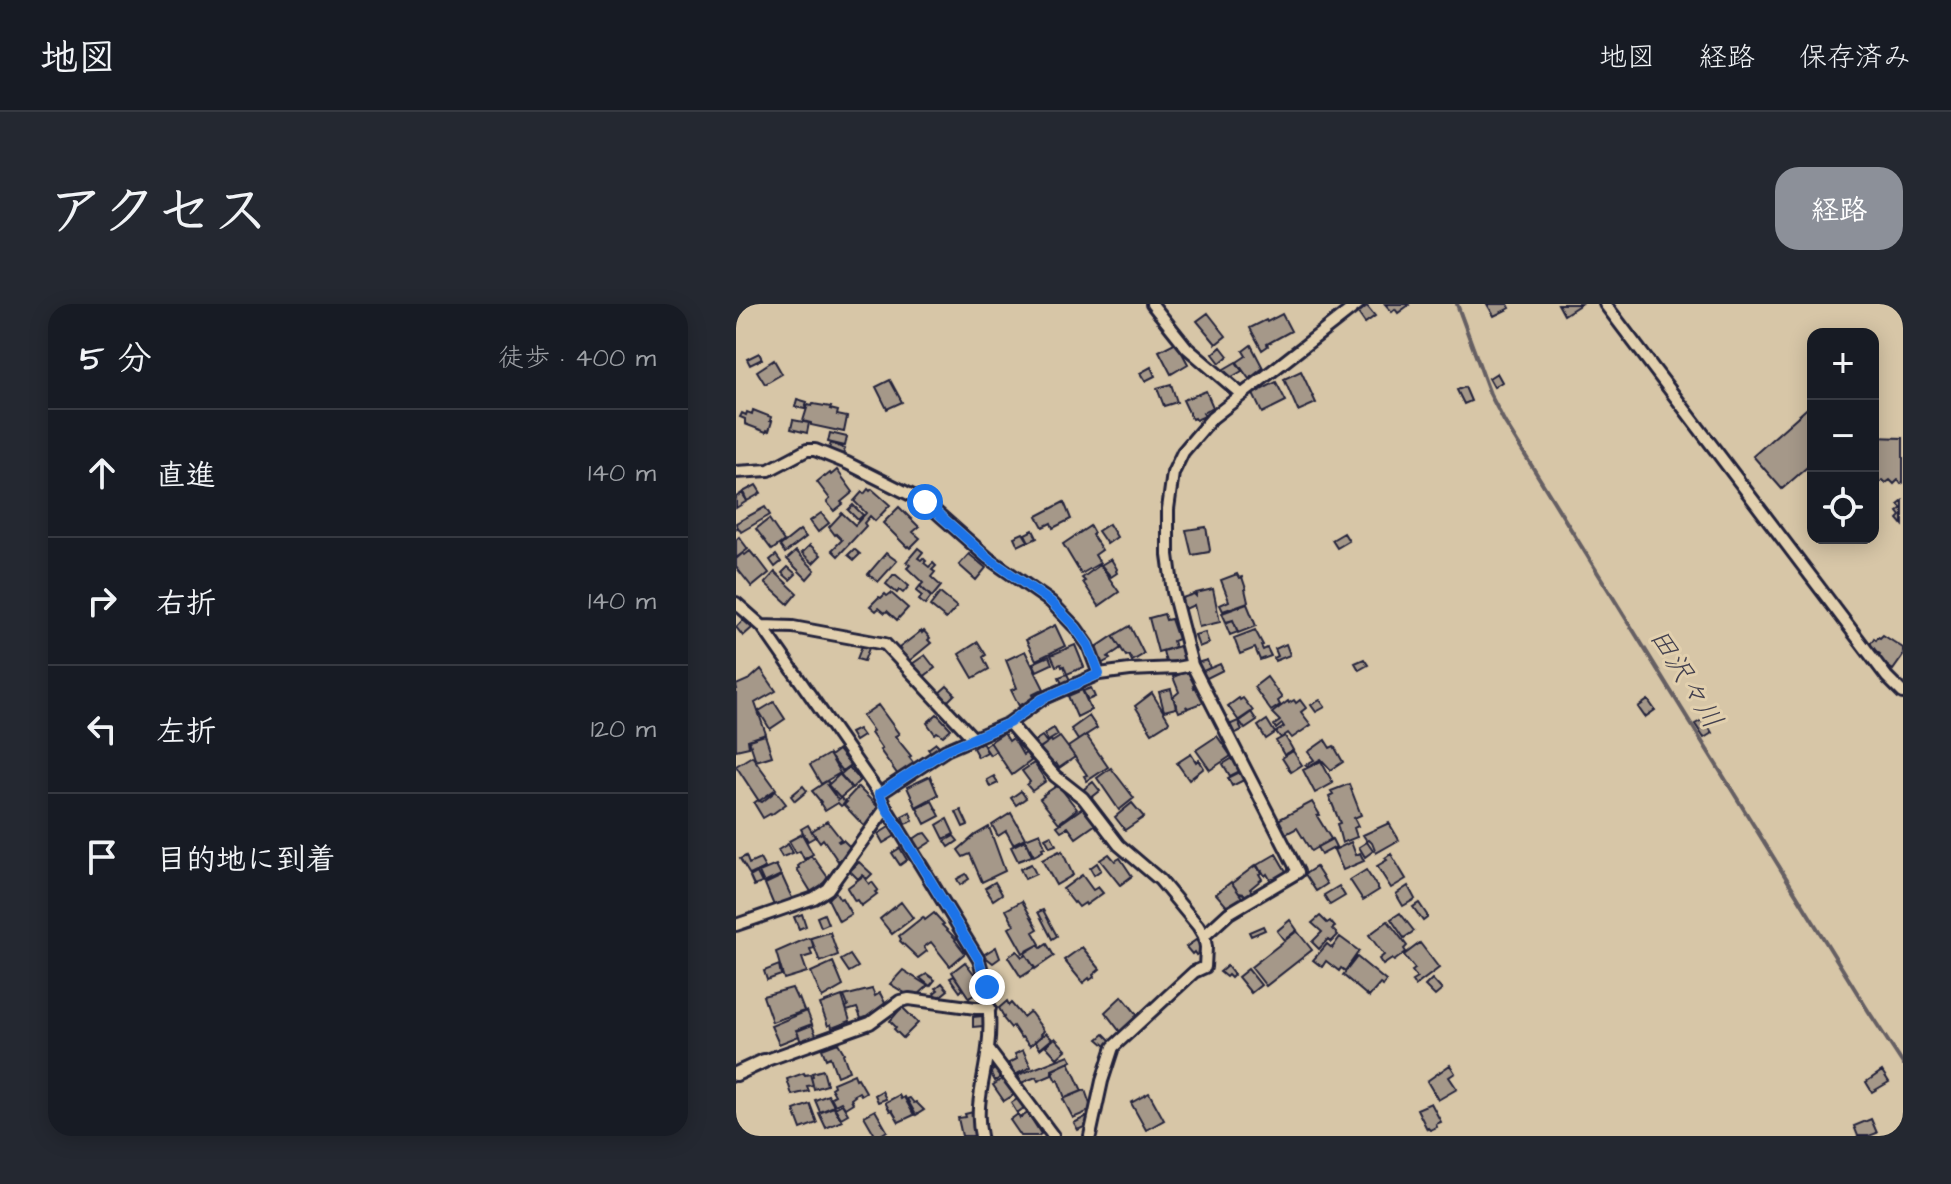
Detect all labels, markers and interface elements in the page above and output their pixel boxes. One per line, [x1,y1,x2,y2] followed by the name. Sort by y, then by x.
[40,33,116,85] text: 地図
[1599,38,1655,77] text: 地図
[1699,38,1755,77] text: 経路
[1799,38,1911,77] text: 保存済み
[1775,167,1903,250] button: 経路
[48,174,269,252] text: アクセス
[1807,328,1879,544] map controls
[1807,328,1879,400] button: +
[80,335,152,383] text: 5 分
[498,340,656,376] text: 徒歩 · 400 m
[1807,400,1879,472] button: −
[80,451,124,495] icon: ahead
[156,455,216,497] text: 直進
[588,455,656,491] text: 140 m
[1807,472,1879,544] button: locate
[907,484,943,520] route start
[80,579,124,623] icon: right
[156,583,216,625] text: 右折
[588,583,656,619] text: 140 m
[1640,621,1732,737] water label: 田沢々川
[80,707,124,751] icon: left
[156,711,216,753] text: 左折
[591,711,656,747] text: 120 m
[80,835,124,879] icon: arrive
[156,839,336,881] text: 目的地に到着
[969,969,1005,1005] route end

